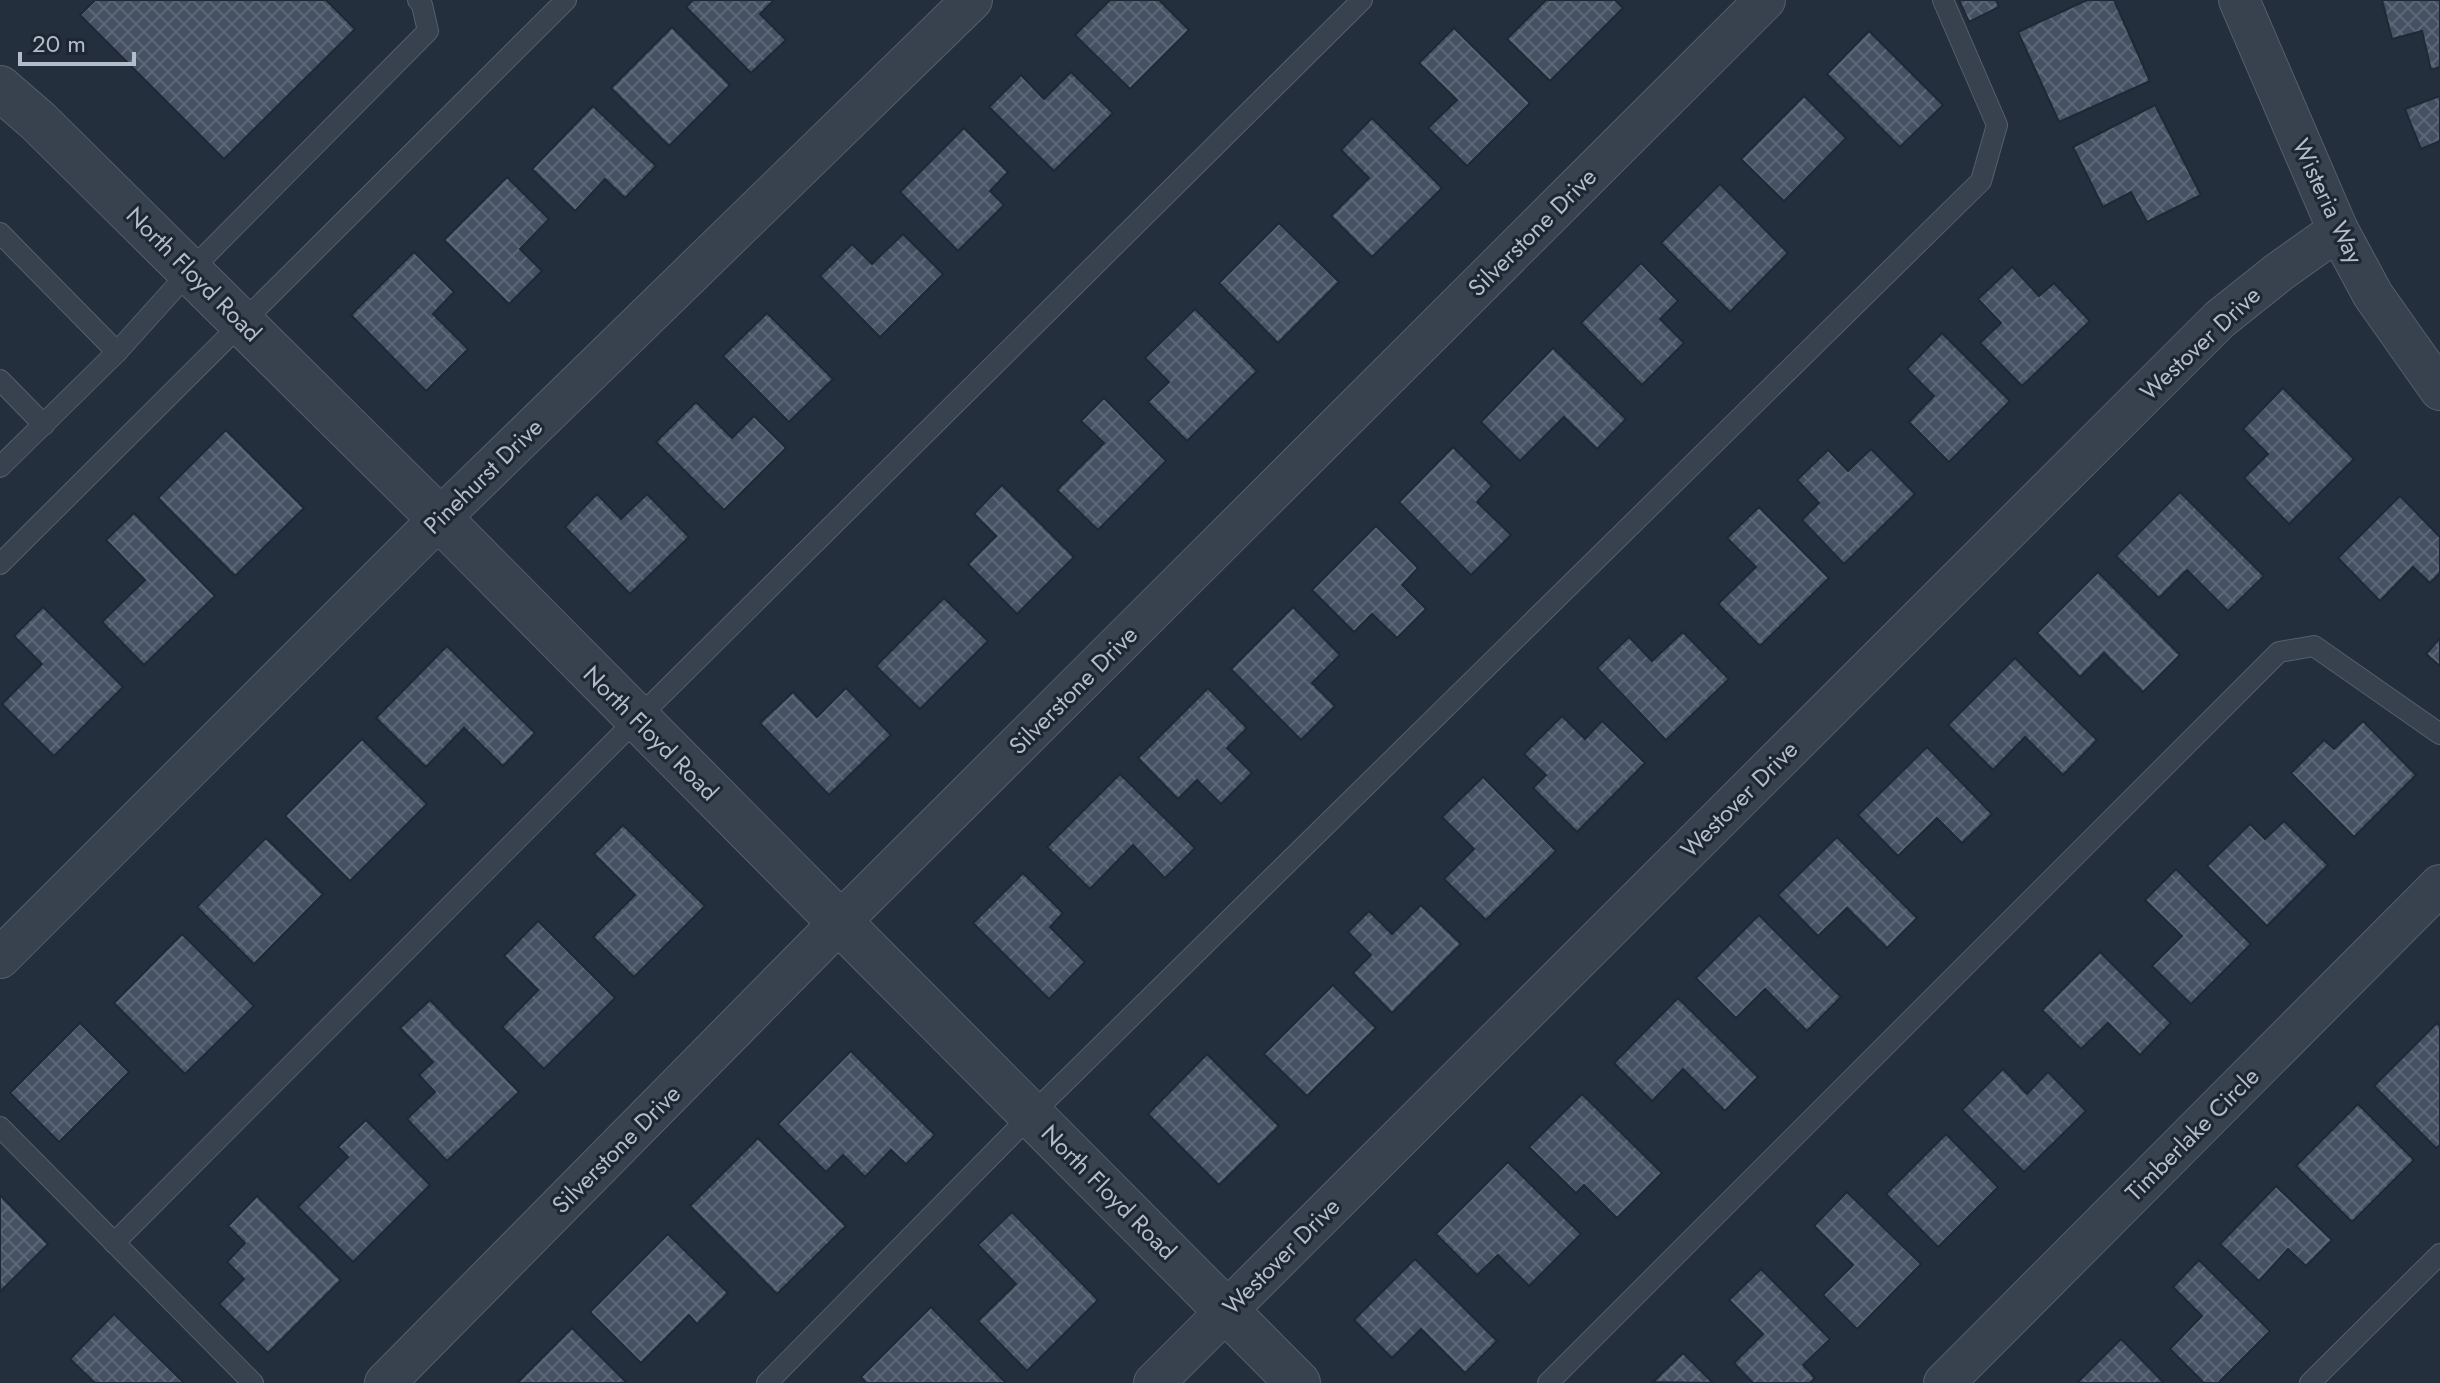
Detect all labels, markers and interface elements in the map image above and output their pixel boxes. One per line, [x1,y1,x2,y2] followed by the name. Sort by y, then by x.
[20,16,134,66] scale bar
[32,26,86,61] text: 20 m
[2284,133,2372,270] street label: Wisteria Way
[1460,160,1604,304] street label: Silverstone Drive
[118,198,270,350] street label: North Floyd Road
[2132,278,2268,408] street label: Westover Drive
[416,410,550,542] street label: Pinehurst Drive
[1001,618,1145,762] street label: Silverstone Drive
[575,657,727,809] street label: North Floyd Road
[1672,732,1806,866] street label: Westover Drive
[2117,1059,2267,1209] street label: Timberlake Circle
[544,1077,688,1221] street label: Silverstone Drive
[1033,1116,1185,1268] street label: North Floyd Road
[1214,1189,1348,1323] street label: Westover Drive

